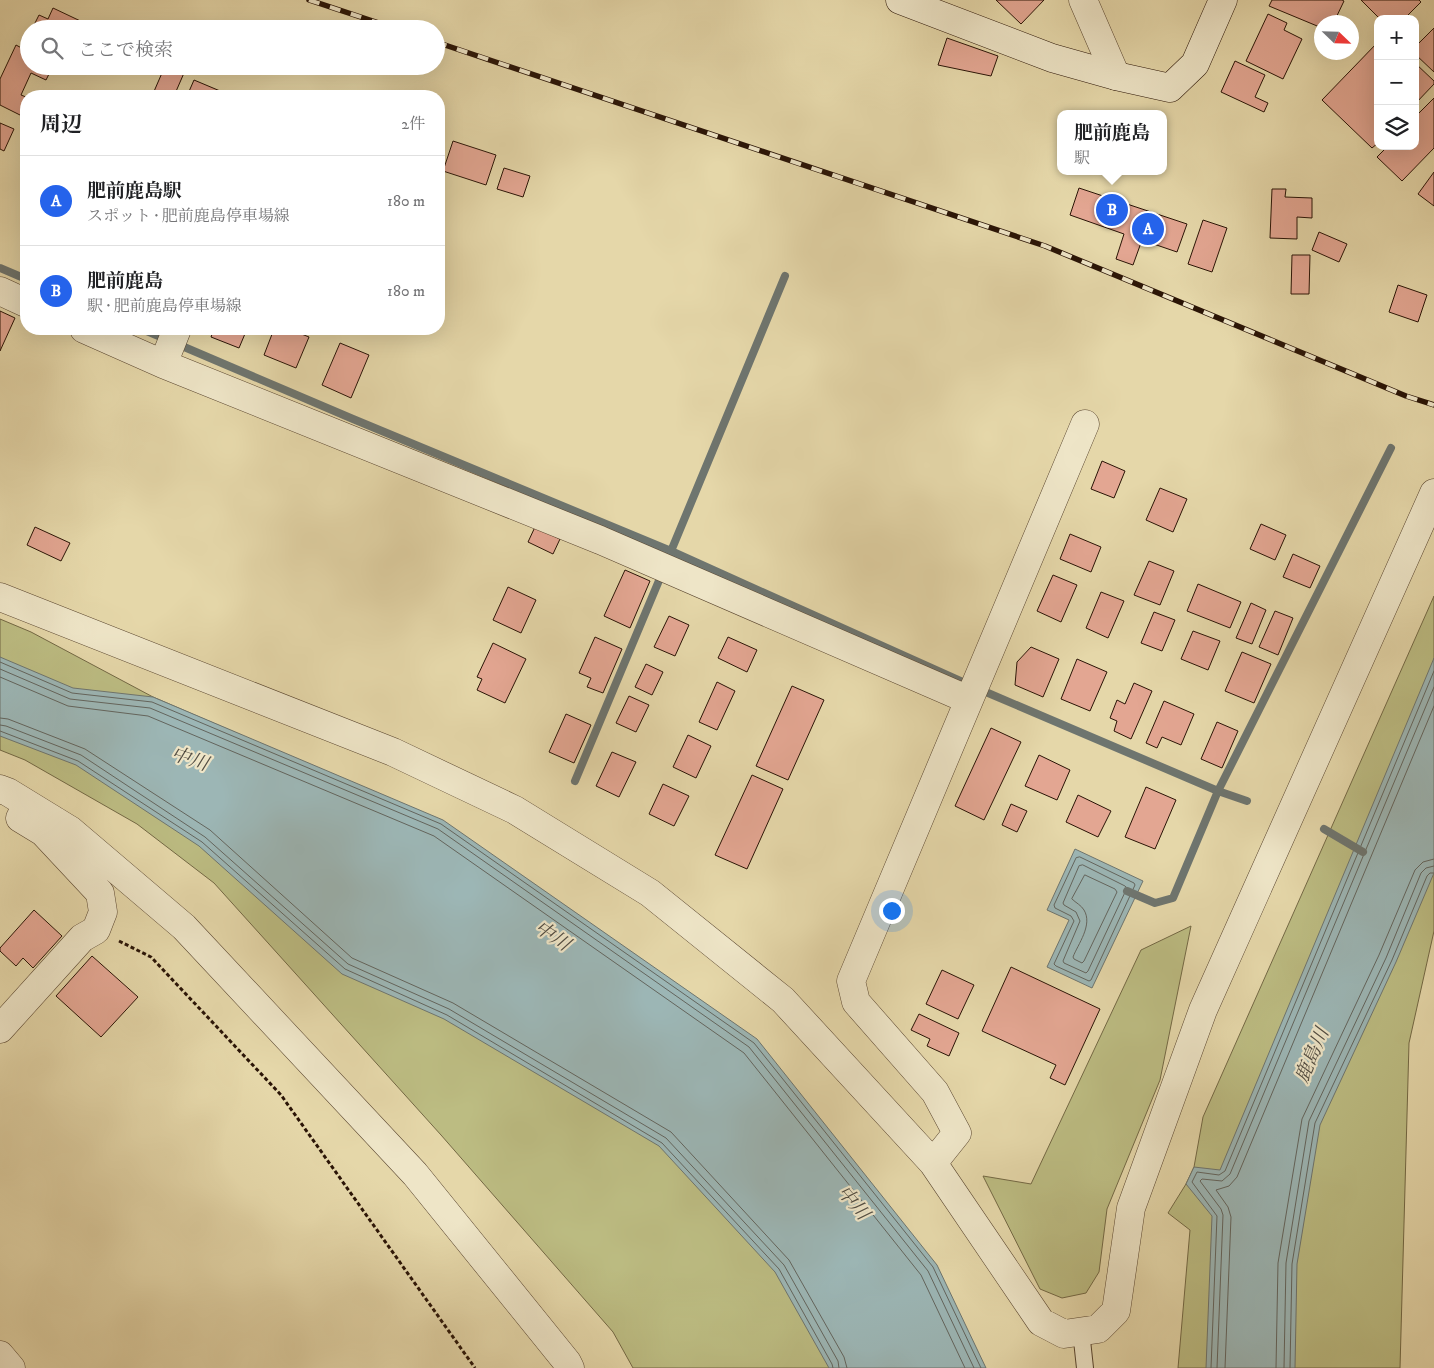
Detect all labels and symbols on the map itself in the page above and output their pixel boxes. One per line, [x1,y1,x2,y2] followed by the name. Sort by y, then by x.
[1314,15,1359,60] north arrow
[1096,191,1128,229] pin: B
[1132,210,1164,248] pin: A
[168,743,213,777] water label: 中川
[879,898,905,924] your location
[530,916,576,958] water label: 中川
[1291,1023,1335,1086] water label: 鹿島川
[832,1181,875,1226] water label: 中川

